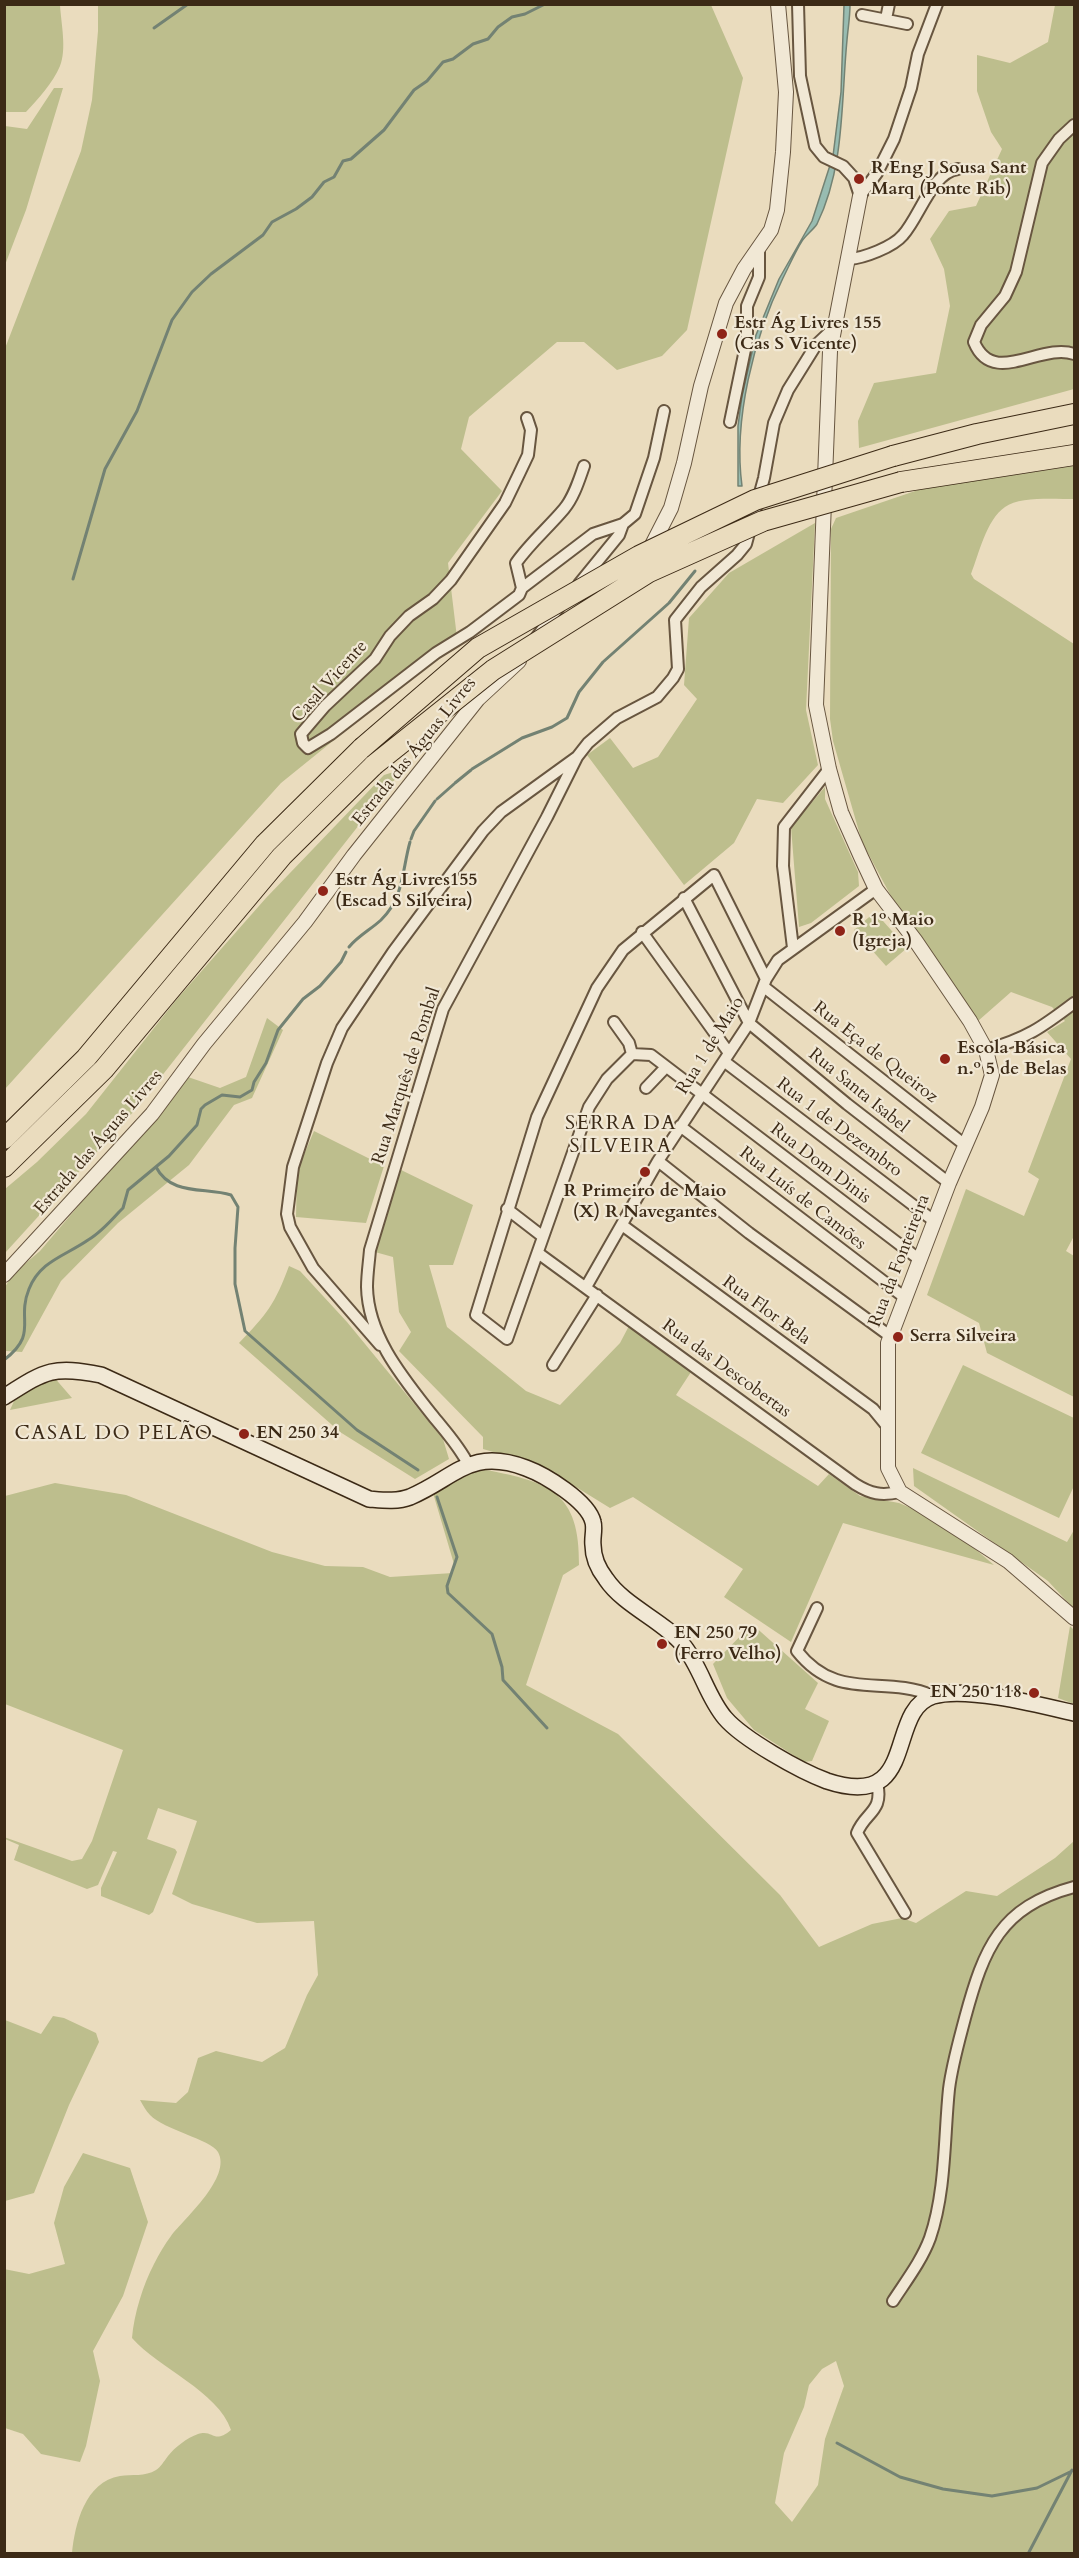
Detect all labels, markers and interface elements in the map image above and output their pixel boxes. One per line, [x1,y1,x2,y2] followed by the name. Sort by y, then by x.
[871,158,1026,201] place label: R Eng J Sousa Sant Marq (Ponte Rib)
[852,172,866,186] marker: R Eng J Sousa Sant Marq (Ponte Rib)
[734,313,881,356] place label: Estr Ág Livres 155 (Cas S Vicente)
[715,327,729,341] marker: Estr Ág Livres 155 (Cas S Vicente)
[287,636,373,728] street label: Casal Vicente
[348,673,482,831] street label: Estrada das Águas Livres
[335,870,478,912] place label: Estr Ág Livres155 (Escad S Silveira)
[316,884,330,898] marker: Estr Ág Livres155 (Escad S Silveira)
[852,910,934,952] place label: R 1º Maio (Igreja)
[833,924,847,938] marker: R 1º Maio (Igreja)
[368,985,446,1167] street label: Rua Marquês de Pombal
[672,993,750,1099] street label: Rua 1 de Maio
[808,998,942,1108] street label: Rua Eça de Queiroz
[957,1038,1067,1080] place label: Escola Básica n.º 5 de Belas
[804,1044,912,1138] street label: Rua Santa Isabel
[938,1052,952,1066] marker: Escola Básica n.º 5 de Belas
[30,1066,168,1220] street label: Estrada das Águas Livres
[772,1074,906,1182] street label: Rua 1 de Dezembro
[565,1112,677,1159] district label: SERRA DA SILVEIRA
[765,1119,875,1209] street label: Rua Dom Dinis
[734,1143,870,1255] street label: Rua Luís de Camões
[638,1165,652,1179] marker: R Primeiro de Maio (X) R Navegantes
[564,1181,726,1224] place label: R Primeiro de Maio (X) R Navegantes
[865,1192,935,1330] street label: Rua da Fonteireira
[718,1272,814,1350] street label: Rua Flor Bela
[657,1315,795,1423] street label: Rua das Descobertas
[910,1326,1016,1348] place label: Serra Silveira
[891,1330,905,1344] marker: Serra Silveira
[15,1422,213,1446] district label: CASAL DO PELÃO
[256,1423,339,1445] place label: EN 250 34
[237,1427,251,1441] marker: EN 250 34
[674,1623,782,1666] place label: EN 250 79 (Ferro Velho)
[655,1637,669,1651] marker: EN 250 79 (Ferro Velho)
[930,1682,1022,1704] place label: EN 250 118
[1027,1686,1041,1700] marker: EN 250 118

